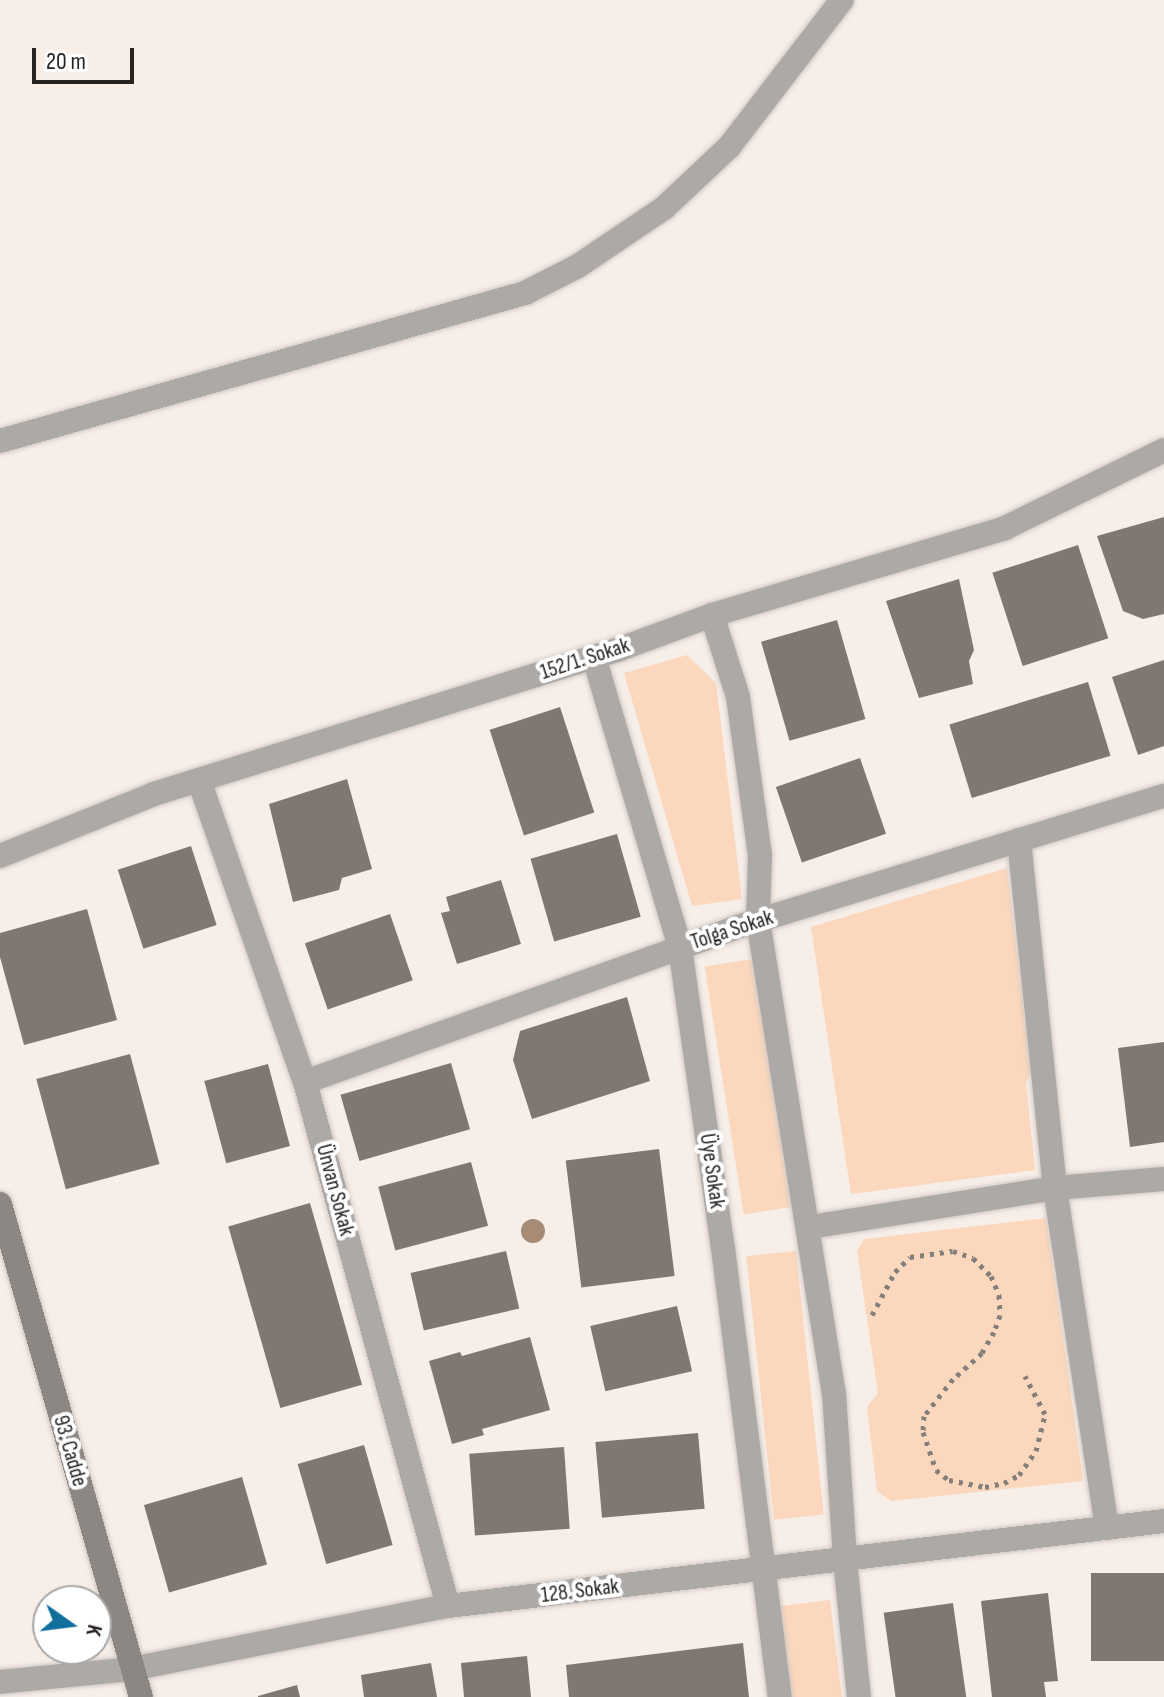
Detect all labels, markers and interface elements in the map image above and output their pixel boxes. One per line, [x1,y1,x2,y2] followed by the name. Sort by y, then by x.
[36,32,138,82] scale bar
[46,47,86,76] text: 20 m
[537,632,633,686] street label: 152/1. Sokak
[688,904,776,956] street label: Tolga Sokak
[694,1132,730,1210] street label: Üye Sokak
[310,1141,360,1239] street label: Ünvan Sokak
[47,1412,93,1490] street label: 93. Cadde
[540,1573,620,1609] street label: 128. Sokak
[32,1585,112,1665] north arrow
[79,1622,108,1639] text: K

